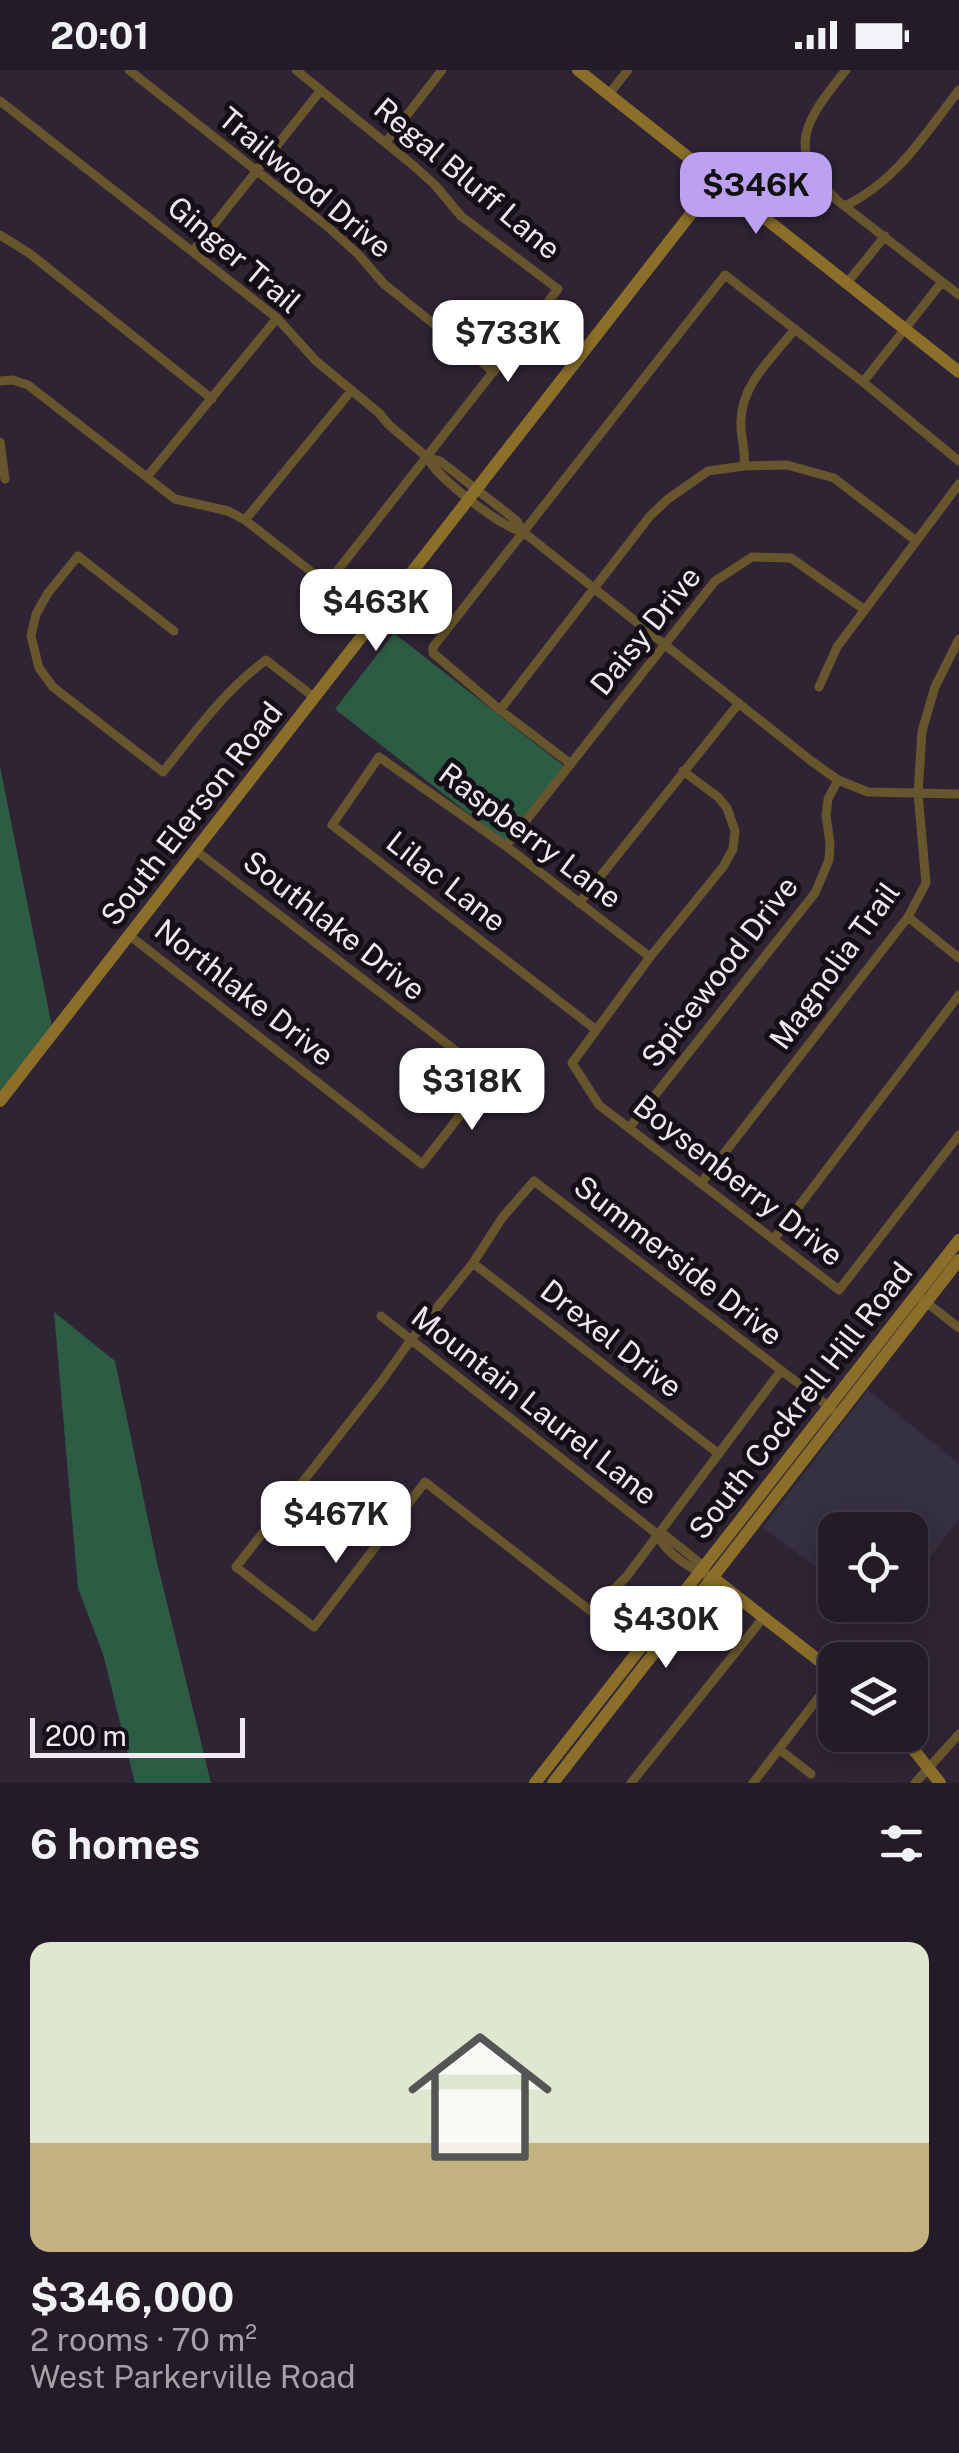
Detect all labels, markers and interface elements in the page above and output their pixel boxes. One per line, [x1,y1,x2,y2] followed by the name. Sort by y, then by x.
[50,13,150,58] text: 20:01
[367,90,568,267] street label: Regal Bluff Lane
[212,99,399,265] street label: Trailwood Drive
[686,152,826,237] pin: $346K
[702,166,810,203] text: $346K
[161,188,308,320] street label: Ginger Trail
[438,300,578,385] pin: $733K
[455,314,561,351] text: $733K
[582,559,708,702] street label: Daisy Drive
[306,569,446,654] pin: $463K
[322,583,430,620] text: $463K
[93,694,290,932] street label: South Elerson Road
[432,755,629,916] street label: Raspberry Lane
[380,823,513,939] street label: Lilac Lane
[236,843,433,1007] street label: Southlake Drive
[633,869,805,1074] street label: Spicewood Drive
[762,875,907,1056] street label: Magnolia Trail
[148,911,341,1073] street label: Northlake Drive
[402,1048,542,1133] pin: $318K
[421,1062,523,1099] text: $318K
[627,1087,851,1273] street label: Boysenberry Drive
[567,1168,790,1353] street label: Summerside Drive
[681,1255,919,1546] street label: South Cockrell Hill Road
[534,1272,690,1405] street label: Drexel Drive
[405,1298,665,1512] street label: Mountain Laurel Lane
[266,1481,406,1566] pin: $467K
[283,1495,389,1532] text: $467K
[818,1512,928,1752] map controls
[818,1512,928,1622] button: locate
[596,1586,736,1671] pin: $430K
[612,1600,720,1637] text: $430K
[818,1642,928,1752] button: layers
[30,1713,245,1758] scale bar
[45,1719,127,1752] text: 200 m
[874,1816,929,1871] icon: filters
[30,1819,200,1868] text: 6 homes
[390,2007,570,2187] icon: home
[30,2272,234,2321] text: $346,000
[30,2321,257,2358] text: 2 rooms · 70 m²
[30,2358,356,2395] text: West Parkerville Road

